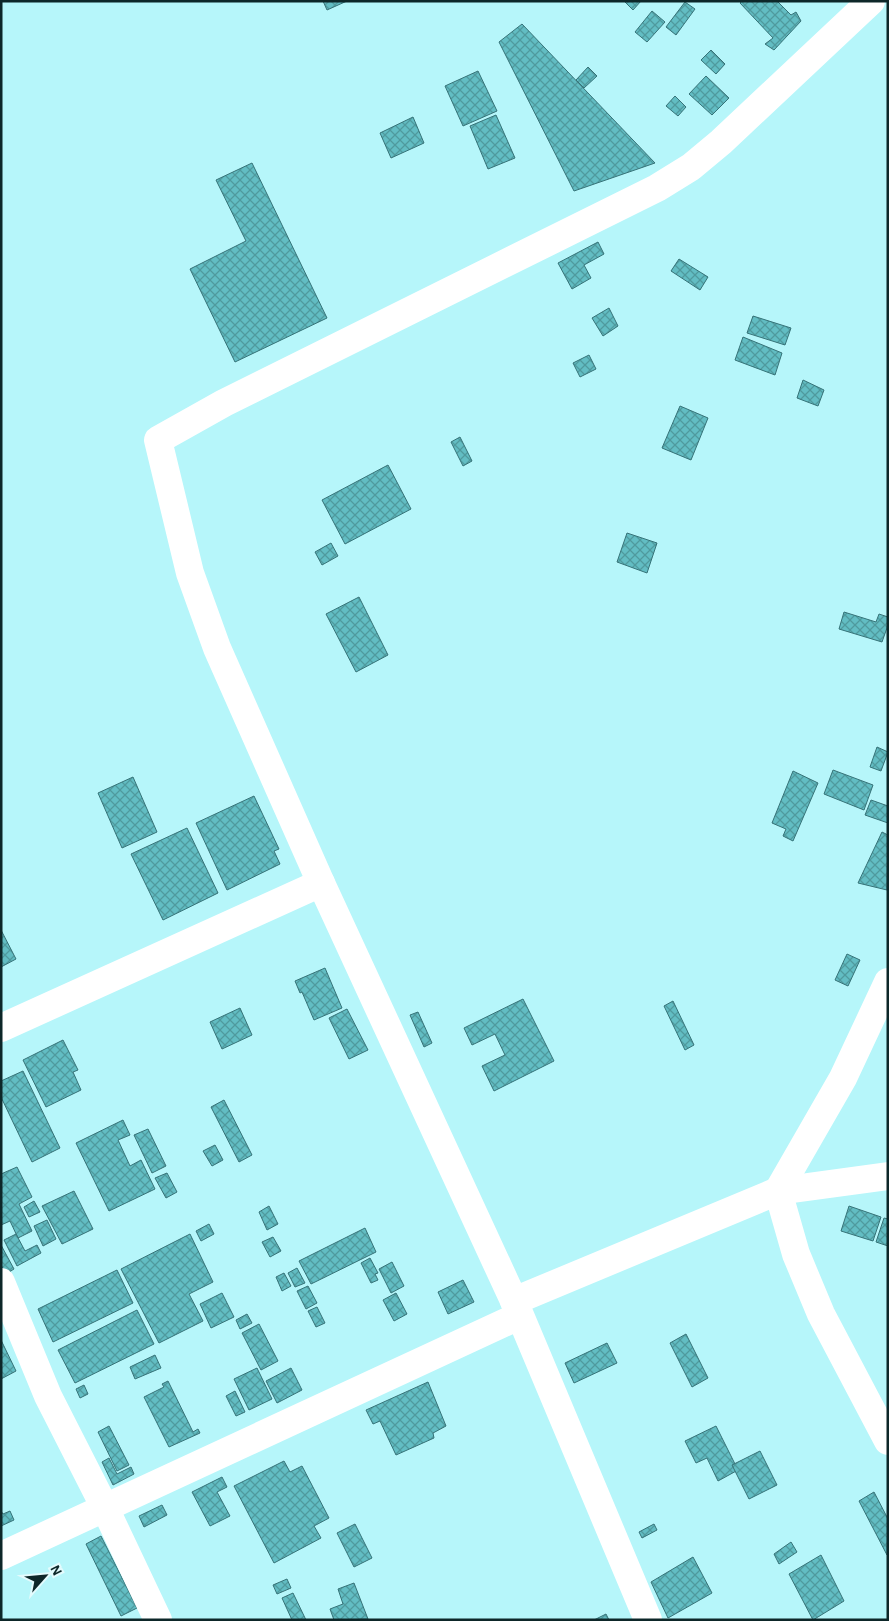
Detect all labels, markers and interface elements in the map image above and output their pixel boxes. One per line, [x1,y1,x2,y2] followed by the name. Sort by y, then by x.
[20,1551,70,1601] north arrow
[47,1563,64,1578] text: N

